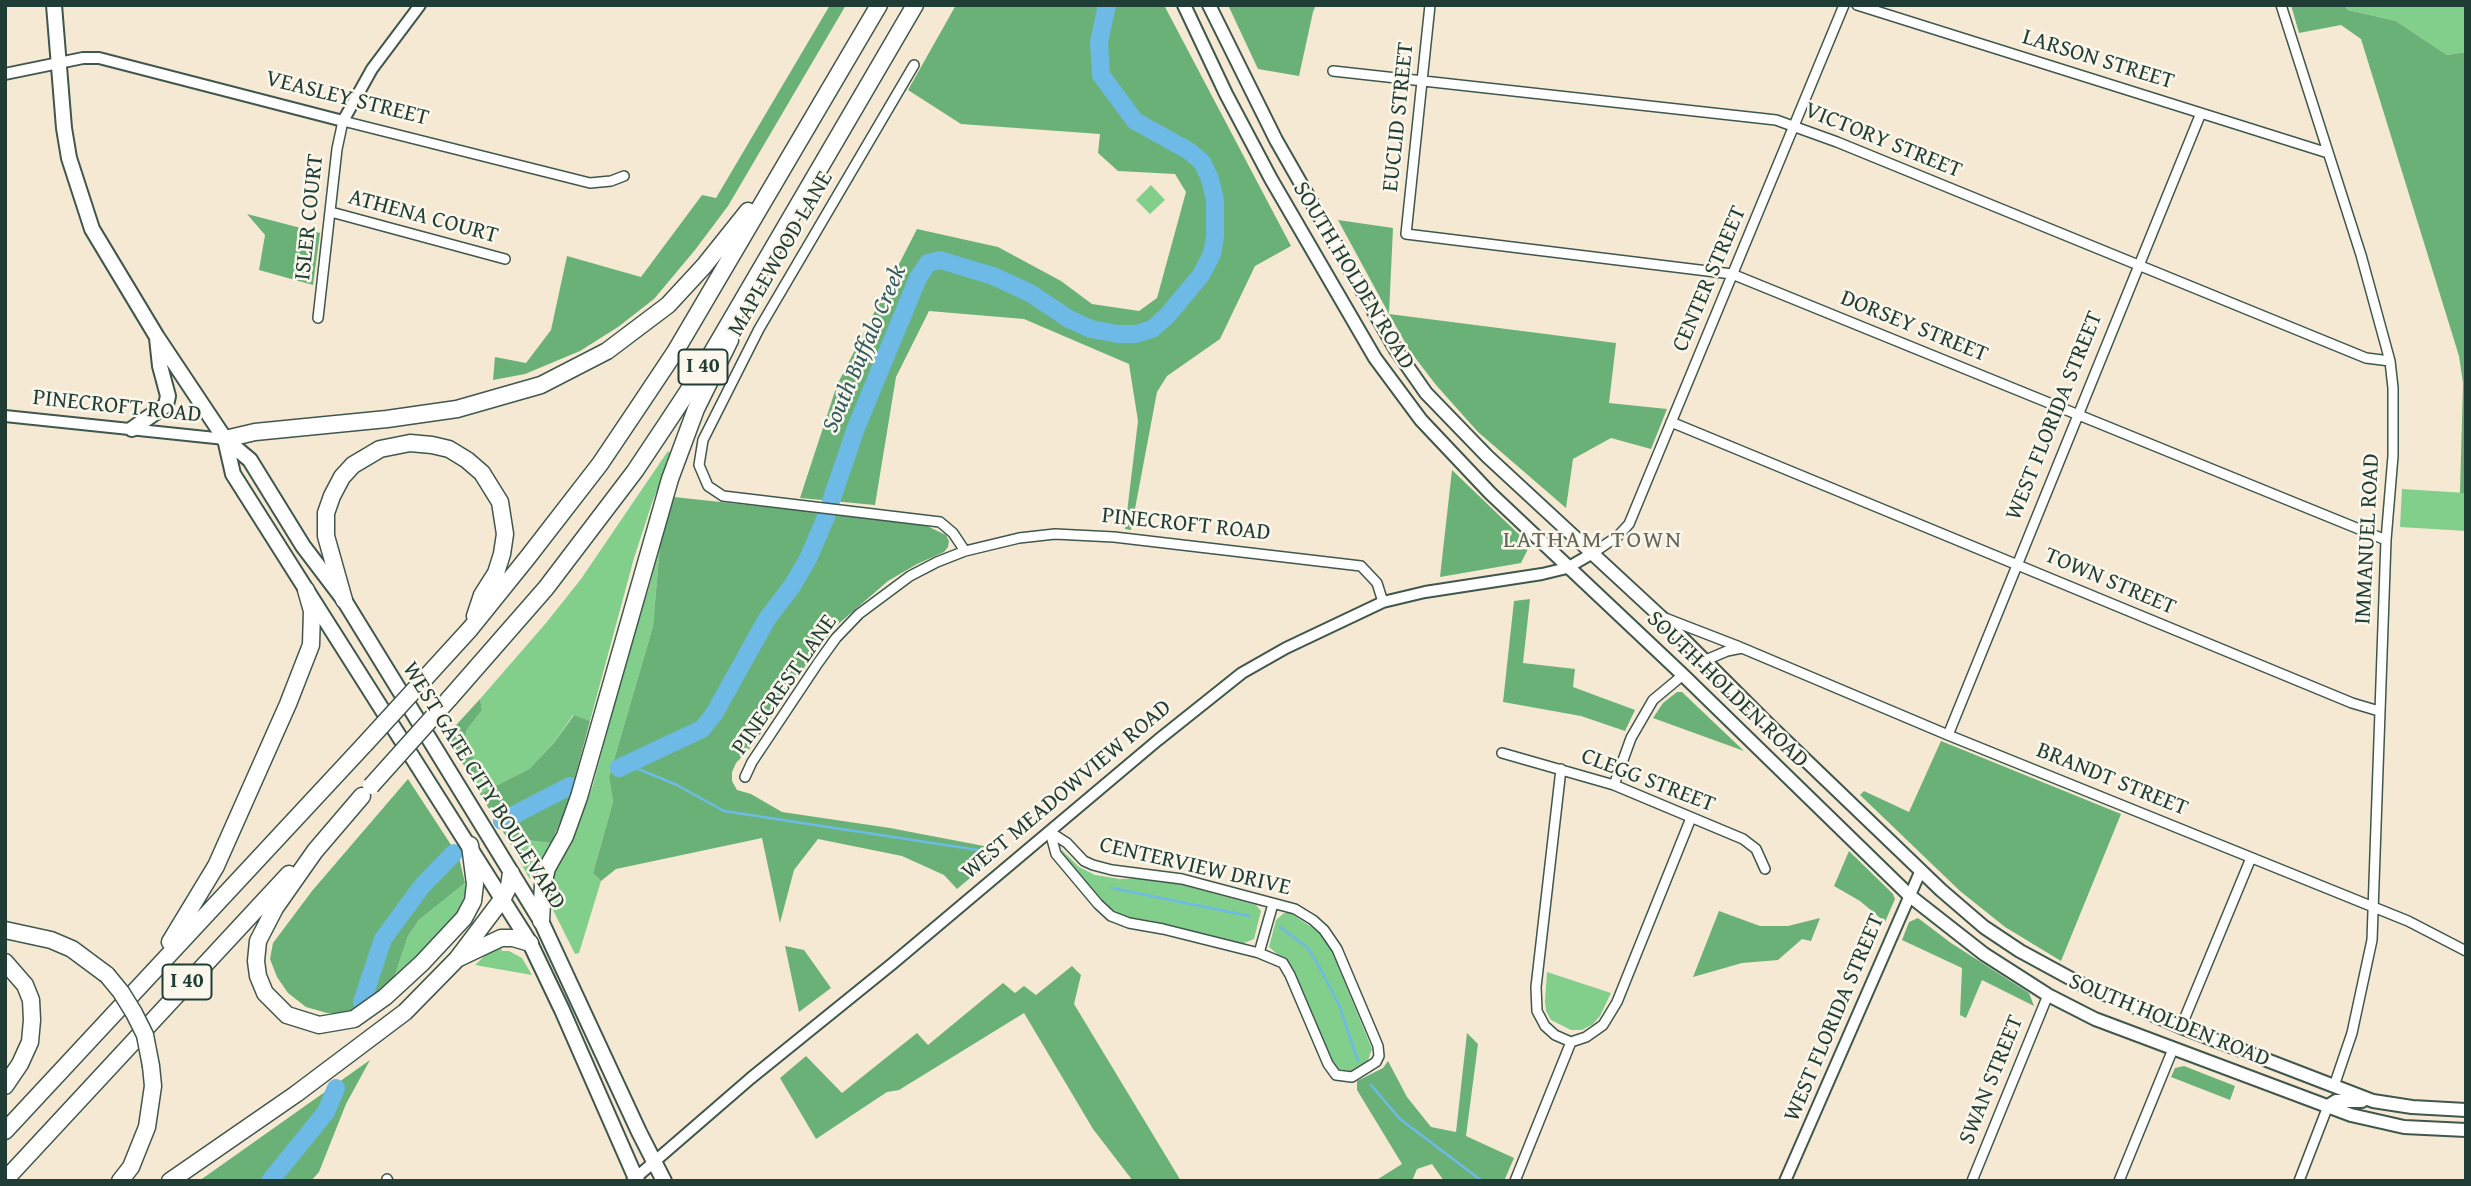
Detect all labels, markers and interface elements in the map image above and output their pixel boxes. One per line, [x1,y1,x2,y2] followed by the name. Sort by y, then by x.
[2019,24,2177,96] street label: LARSON STREET
[1377,41,1421,193] street label: EUCLID STREET
[263,65,431,133] street label: VEASLEY STREET
[1800,97,1966,185] street label: VICTORY STREET
[290,153,330,281] street label: ISLER COURT
[723,167,839,341] street label: MAPLEWOOD LANE
[1286,177,1420,375] street label: SOUTH HOLDEN ROAD
[345,184,501,250] street label: ATHENA COURT
[1667,202,1753,356] street label: CENTER STREET
[817,261,913,437] water label: South Buffalo Creek
[1836,285,1992,369] street label: DORSEY STREET
[2000,307,2110,525] street label: WEST FLORIDA STREET
[678,350,728,384] road number: I 40
[31,384,203,430] street label: PINECROFT ROAD
[2350,453,2386,625] street label: IMMANUEL ROAD
[1100,502,1272,548] street label: PINECROFT ROAD
[1504,527,1682,555] district label: LATHAM TOWN
[2040,542,2180,622] street label: TOWN STREET
[1640,606,1814,774] street label: SOUTH HOLDEN ROAD
[727,610,843,760] street label: PINECREST LANE
[395,657,571,915] street label: WEST GATE CITY BOULEVARD
[957,694,1177,886] street label: WEST MEADOWVIEW ROAD
[2032,737,2192,823] street label: BRANDT STREET
[1577,743,1719,819] street label: CLEGG STREET
[1097,832,1293,902] street label: CENTERVIEW DRIVE
[1779,910,1891,1126] street label: WEST FLORIDA STREET
[162,964,212,1000] road number: I 40
[2065,968,2273,1074] street label: SOUTH HOLDEN ROAD
[1954,1012,2030,1148] street label: SWAN STREET

